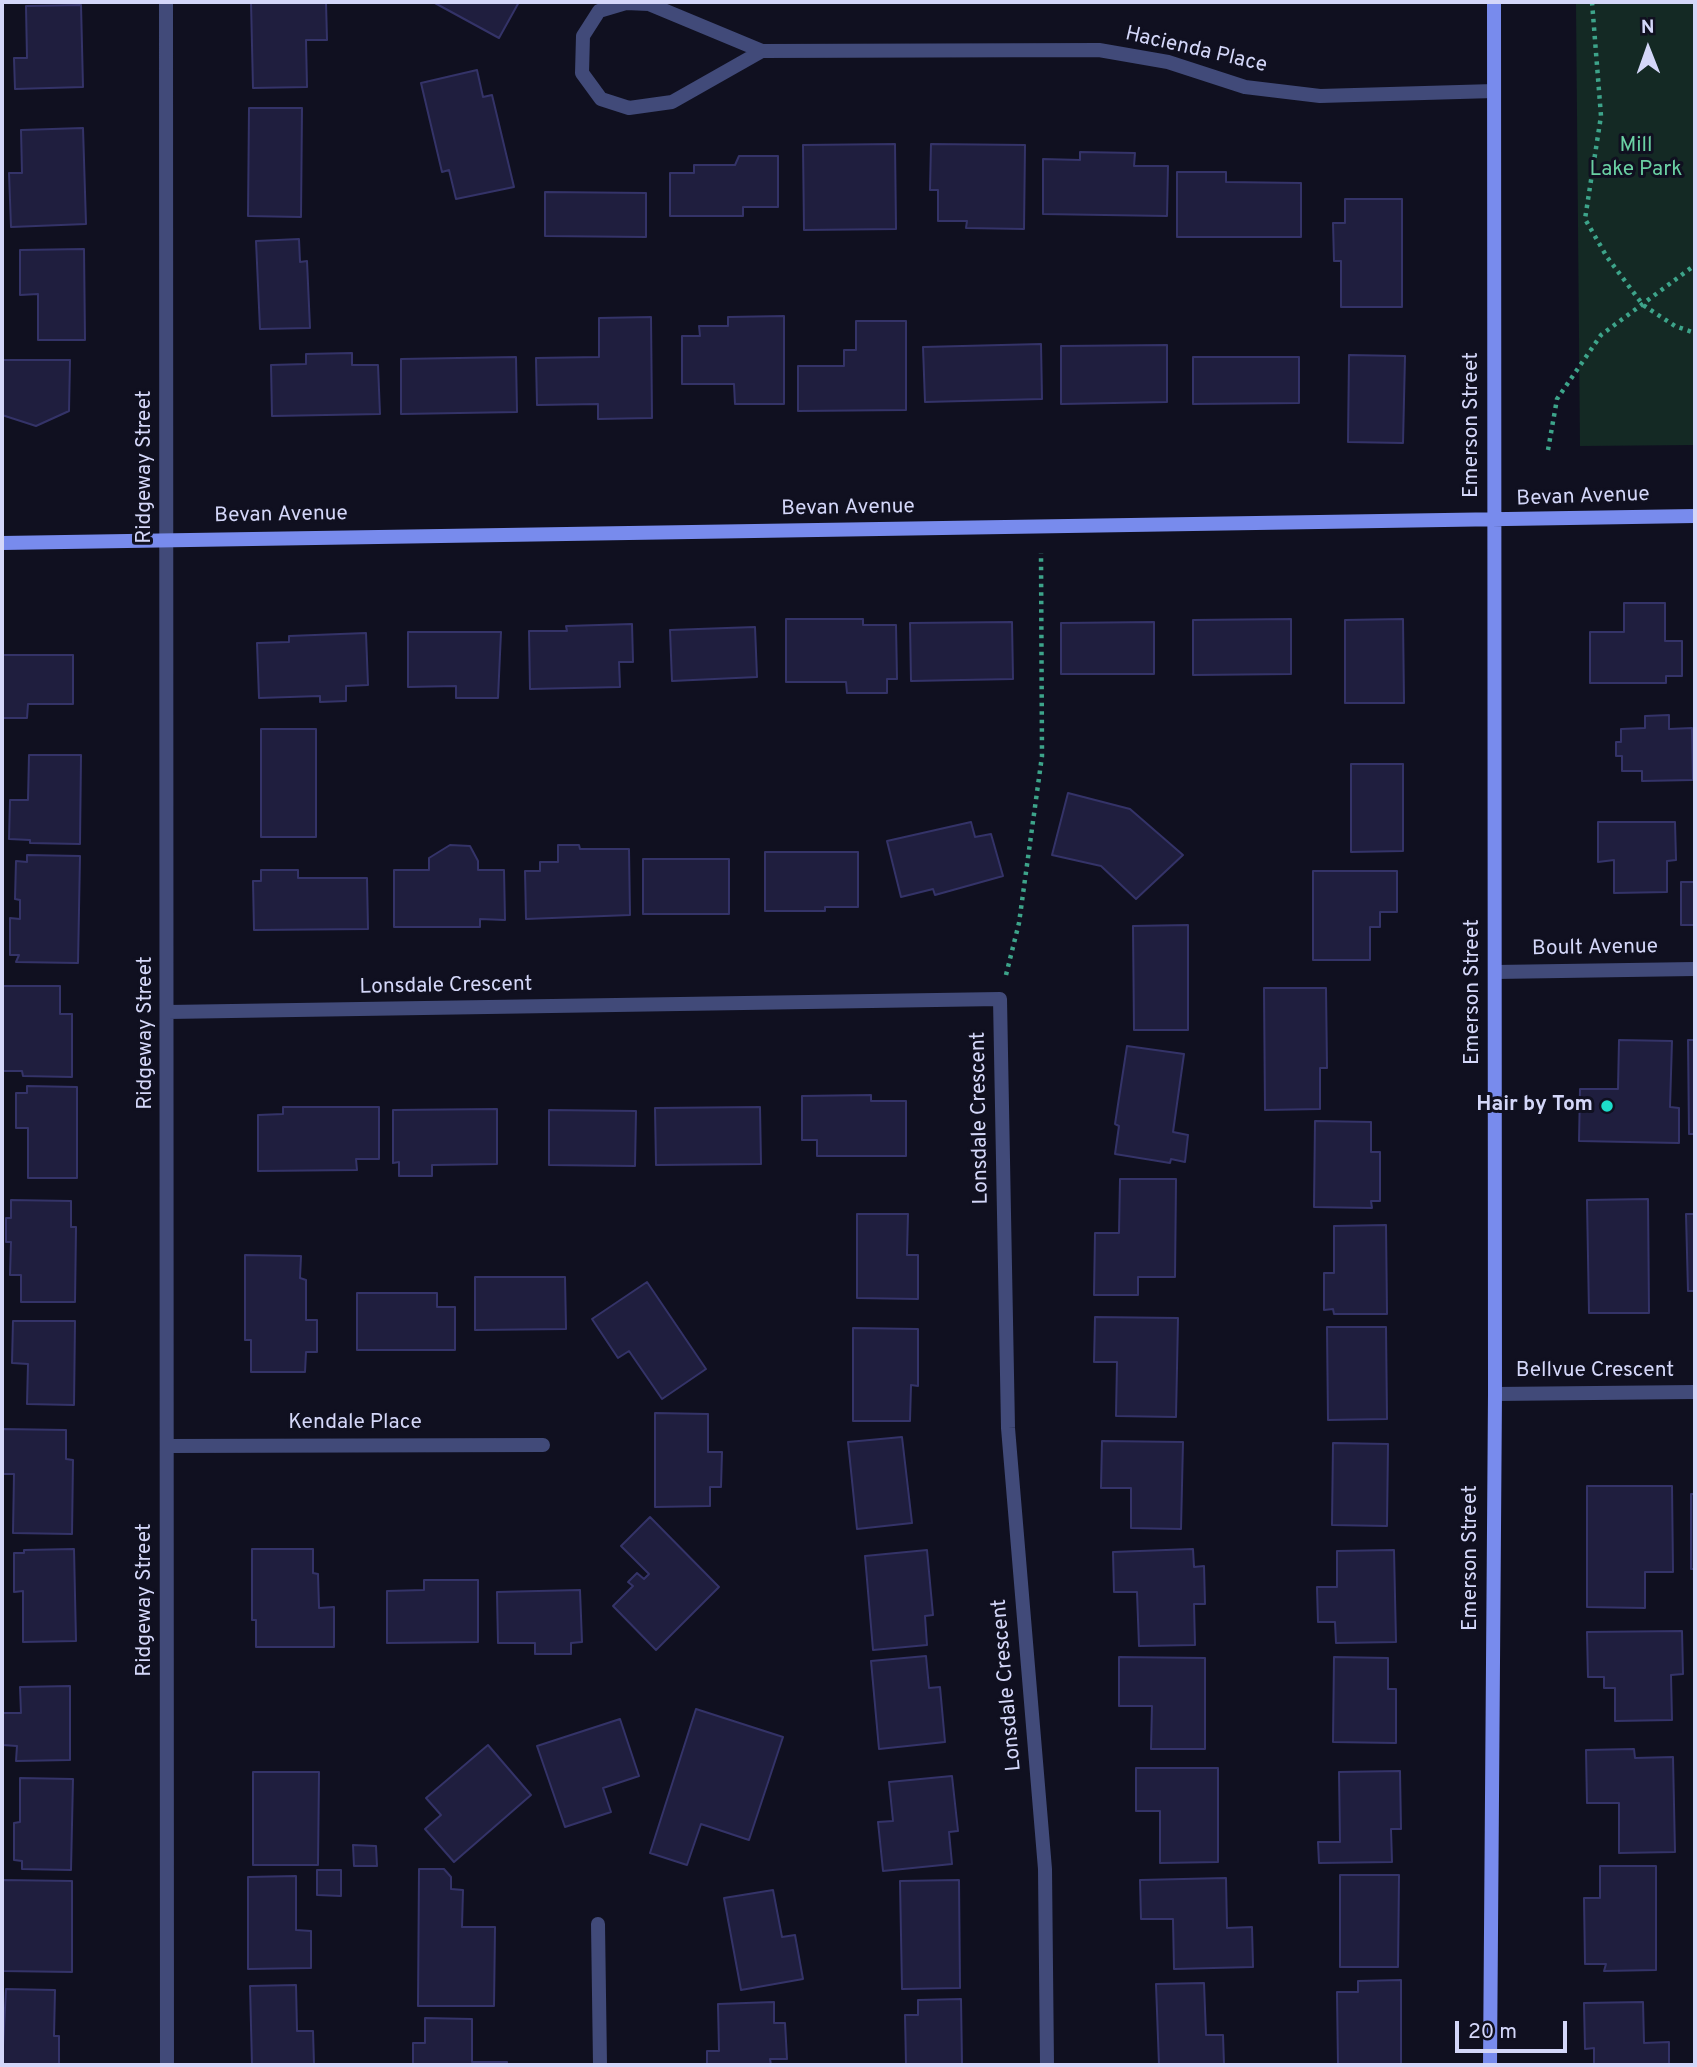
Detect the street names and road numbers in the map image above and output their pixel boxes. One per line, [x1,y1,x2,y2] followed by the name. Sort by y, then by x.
[1123,22,1269,80] street label: Hacienda Place
[1460,352,1486,498] street label: Emerson Street
[133,390,159,544] street label: Ridgeway Street
[1516,483,1650,513] street label: Bevan Avenue
[781,495,915,523] street label: Bevan Avenue
[214,502,348,530] street label: Bevan Avenue
[1461,919,1487,1065] street label: Emerson Street
[1532,935,1658,963] street label: Boult Avenue
[134,956,160,1110] street label: Ridgeway Street
[359,973,533,1001] street label: Lonsdale Crescent
[967,1031,995,1205] street label: Lonsdale Crescent
[1516,1359,1674,1385] street label: Bellvue Crescent
[288,1411,422,1437] street label: Kendale Place
[1459,1485,1485,1631] street label: Emerson Street
[133,1523,159,1677] street label: Ridgeway Street
[988,1598,1028,1772] street label: Lonsdale Crescent

